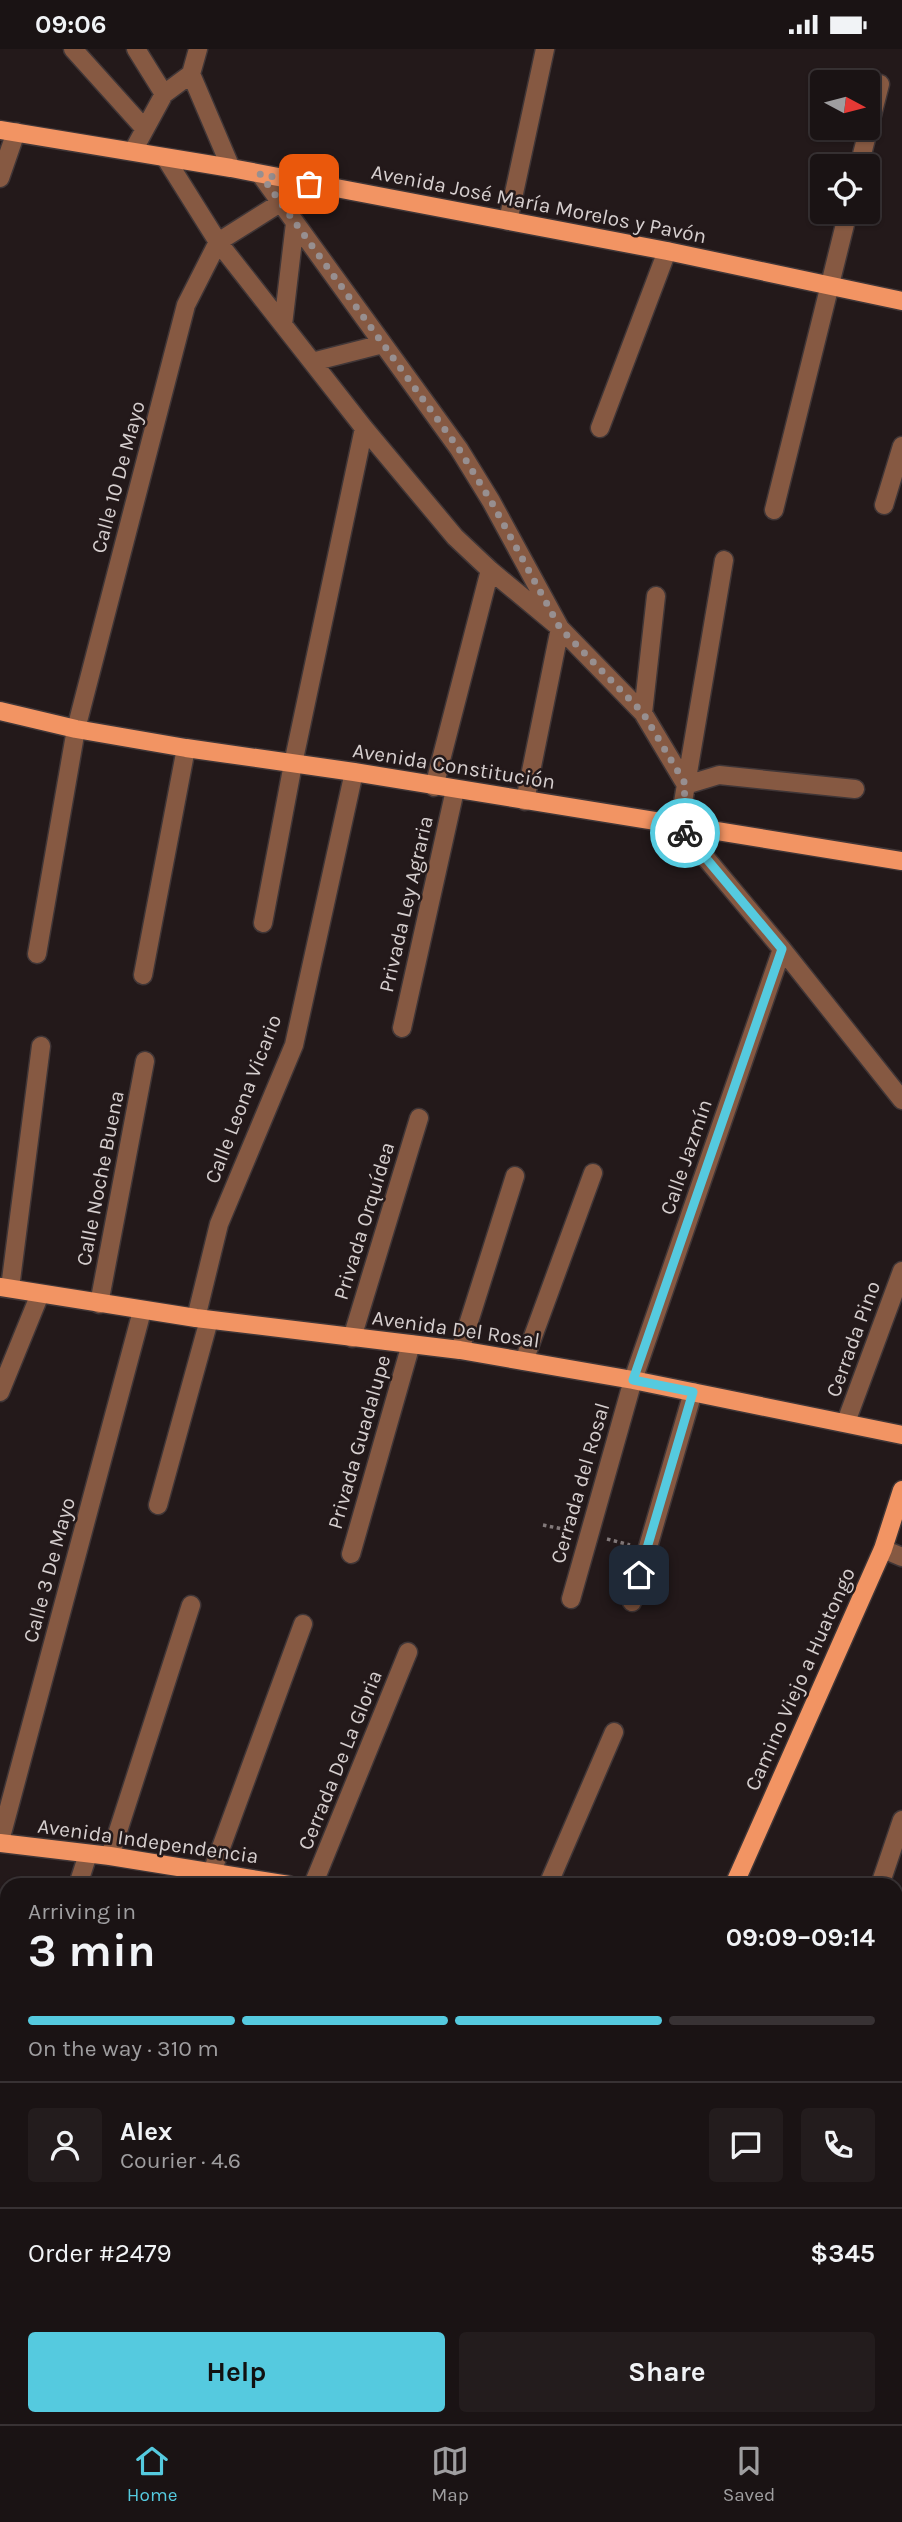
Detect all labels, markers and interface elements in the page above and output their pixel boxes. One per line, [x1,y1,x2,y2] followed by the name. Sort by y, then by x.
[35,9,107,40] text: 09:06
[810,70,880,140] north arrow
[810,70,880,224] map controls
[279,154,339,214] pin
[810,154,880,224] button: locate
[369,160,709,248] street label: Avenida José María Morelos y Pavón
[290,165,328,203] icon: bag
[86,398,150,556] street label: Calle 10 De Mayo
[351,738,557,794] street label: Avenida Constitución
[650,798,720,868] courier
[374,813,438,995] street label: Privada Ley Agraria
[666,814,704,852] icon: bike
[200,1011,286,1187] street label: Calle Leona Vicario
[71,1088,129,1268] street label: Calle Noche Buena
[655,1096,717,1218] street label: Calle Jazmín
[329,1139,399,1303] street label: Privada Orquídea
[821,1278,885,1400] street label: Cerrada Pino
[371,1305,541,1353] street label: Avenida Del Rosal
[323,1352,395,1532] street label: Privada Guadalupe
[546,1400,614,1566] street label: Cerrada del Rosal
[18,1495,80,1645] street label: Calle 3 De Mayo
[609,1545,669,1605] pin
[620,1556,658,1594] icon: home
[740,1564,860,1794] street label: Camino Viejo a Huatongo
[293,1667,387,1853] street label: Cerrada De La Gloria
[36,1814,260,1868] street label: Avenida Independencia
[28,1898,136,1925] text: Arriving in
[726,1922,875,1953] text: 09:09–09:14
[28,1924,156,1978] text: 3 min
[28,2035,219,2062] text: On the way · 310 m
[28,2108,102,2182] button: person
[709,2108,783,2182] button: chat
[801,2108,875,2182] button: phone
[120,2116,172,2147] text: Alex
[120,2147,241,2174] text: Courier · 4.6
[28,2238,172,2269] text: Order #2479
[810,2238,875,2269] text: $345
[28,2332,445,2412] button: Help
[459,2332,875,2412] button: Share
[127,2442,177,2506] tab: Home
[431,2442,469,2506] tab: Map
[723,2442,775,2506] tab: Saved

